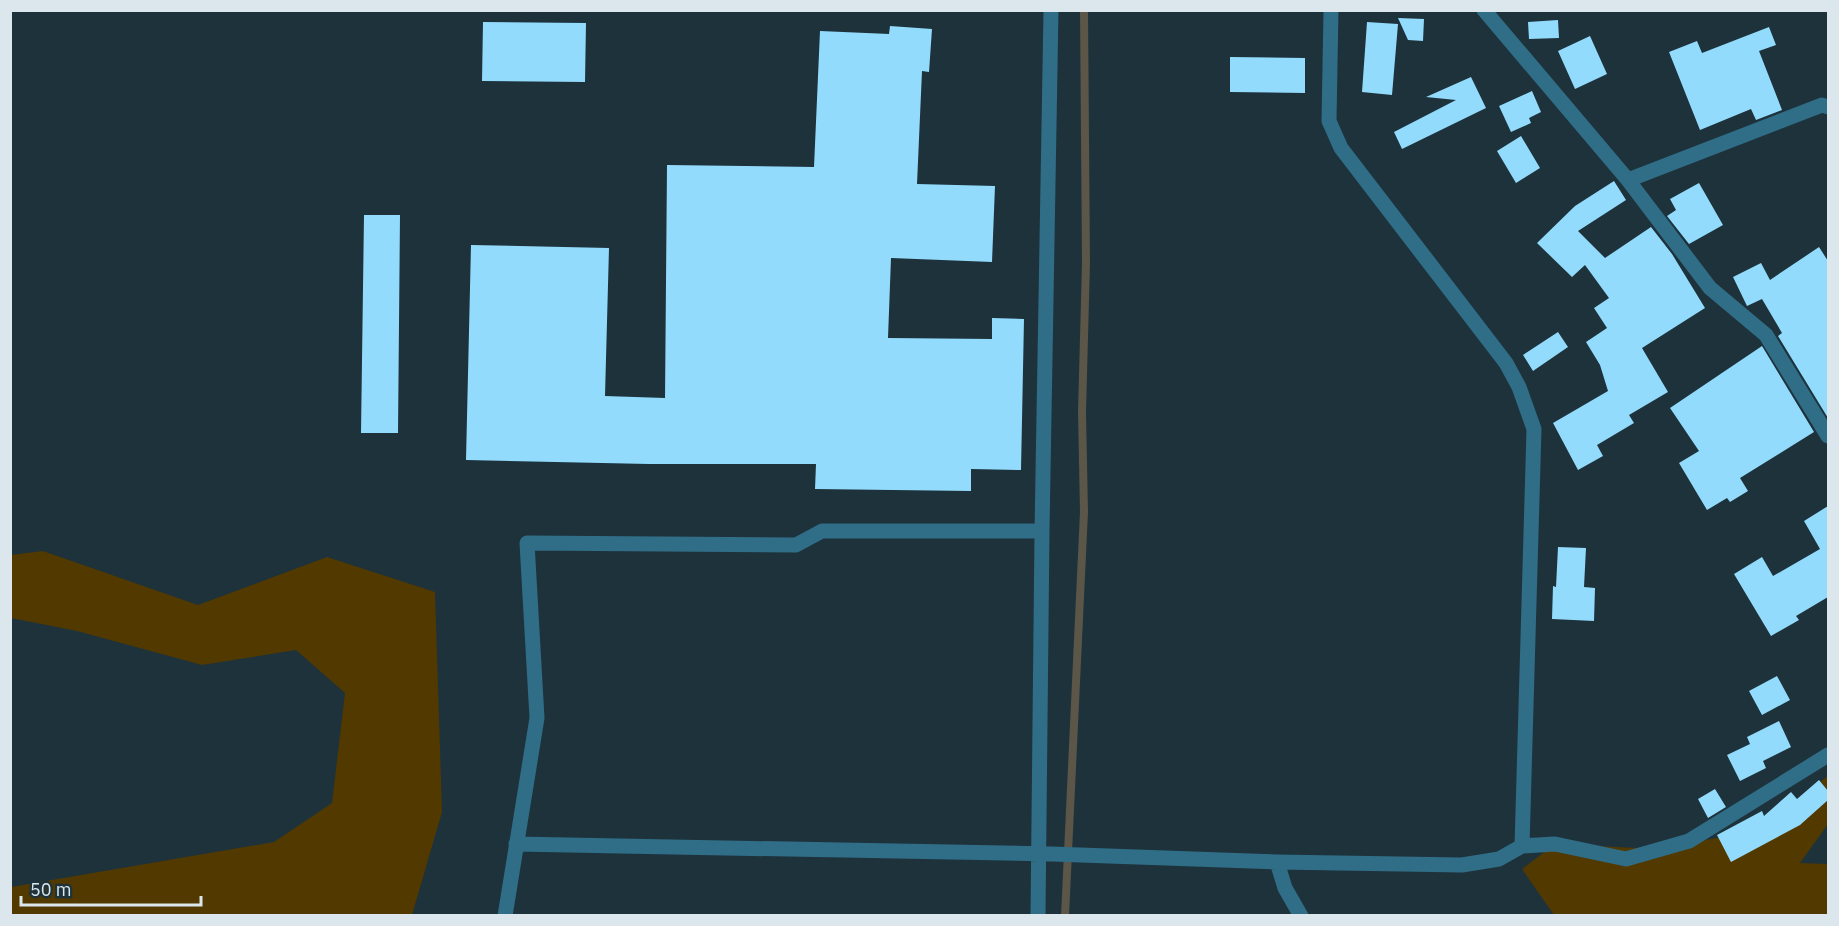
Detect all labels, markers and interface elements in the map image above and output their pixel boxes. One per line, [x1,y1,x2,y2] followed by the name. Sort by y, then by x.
[21,869,201,907] scale bar
[30,878,72,901] text: 50 m

